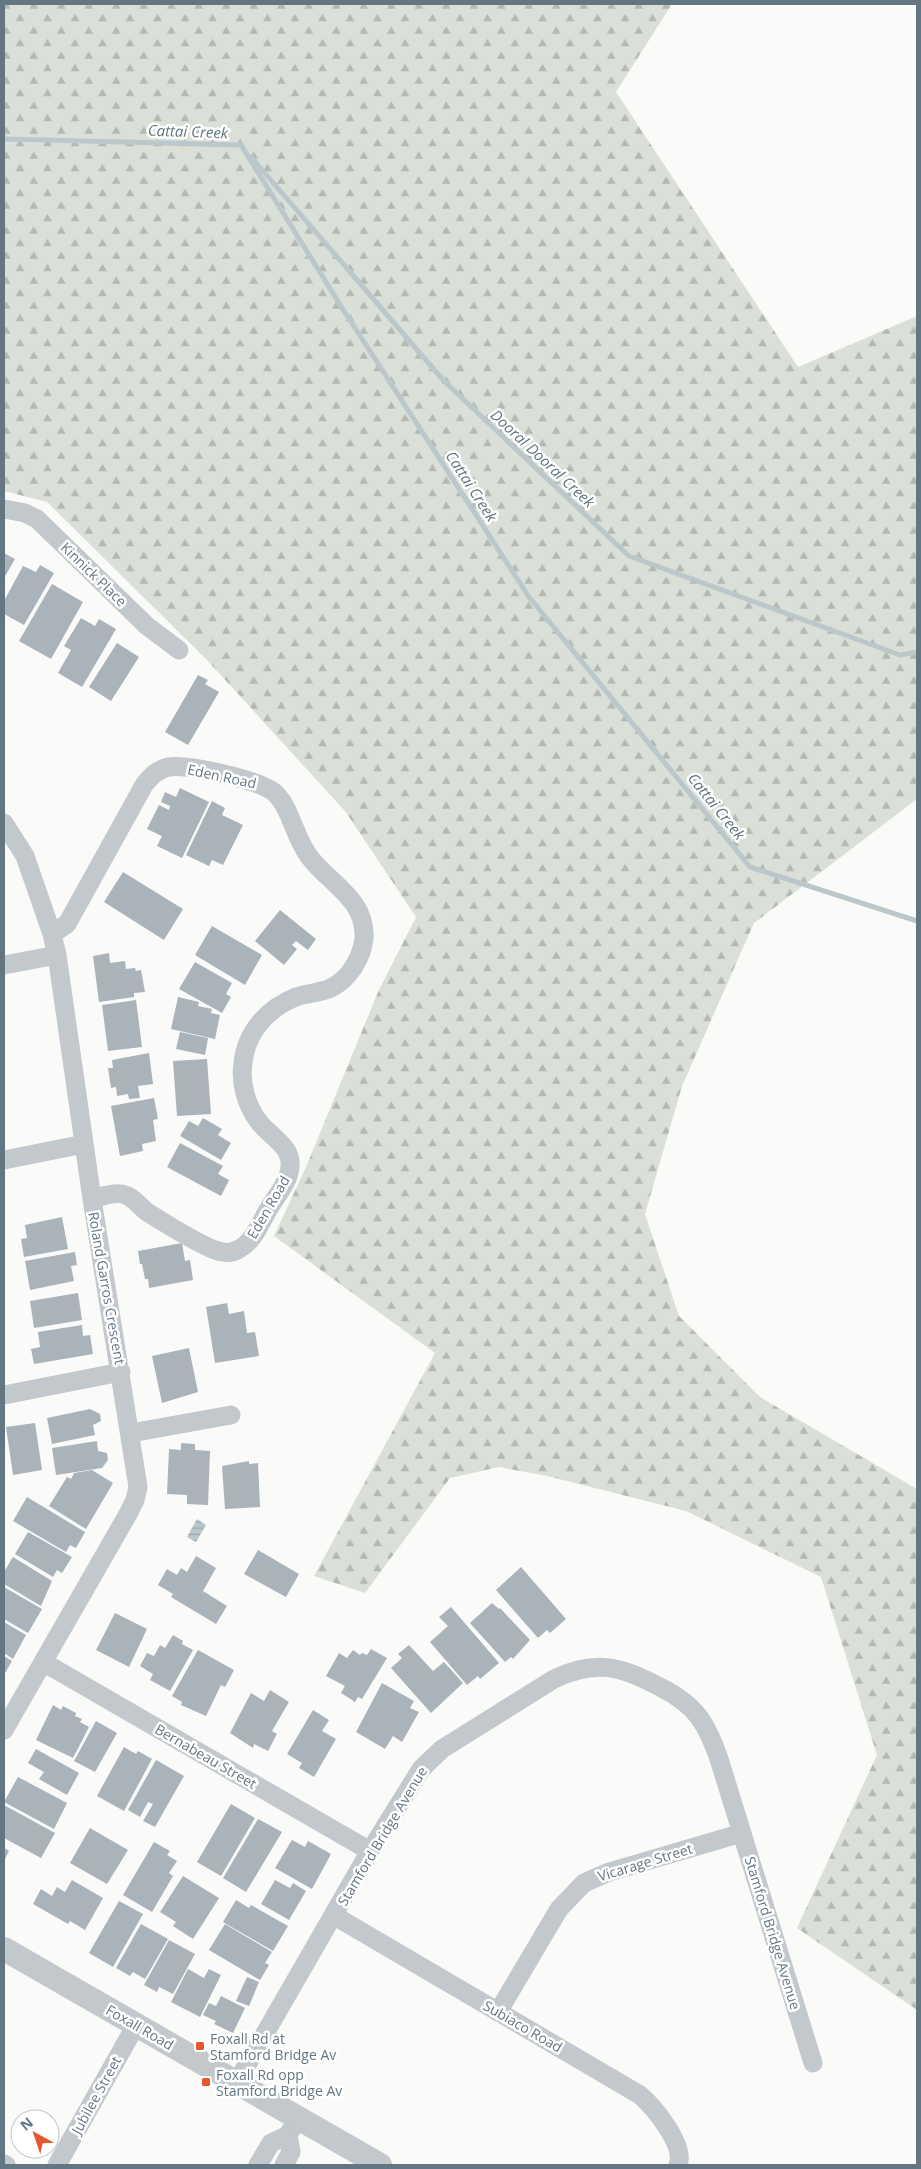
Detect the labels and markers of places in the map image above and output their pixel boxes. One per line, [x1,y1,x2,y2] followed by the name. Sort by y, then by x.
[210,2029,336,2064] place label: Foxall Rd at Stamford Bridge Av
[194,2040,206,2052] marker: Foxall Rd at Stamford Bridge Av
[216,2065,342,2100] place label: Foxall Rd opp Stamford Bridge Av
[200,2076,212,2088] marker: Foxall Rd opp Stamford Bridge Av

